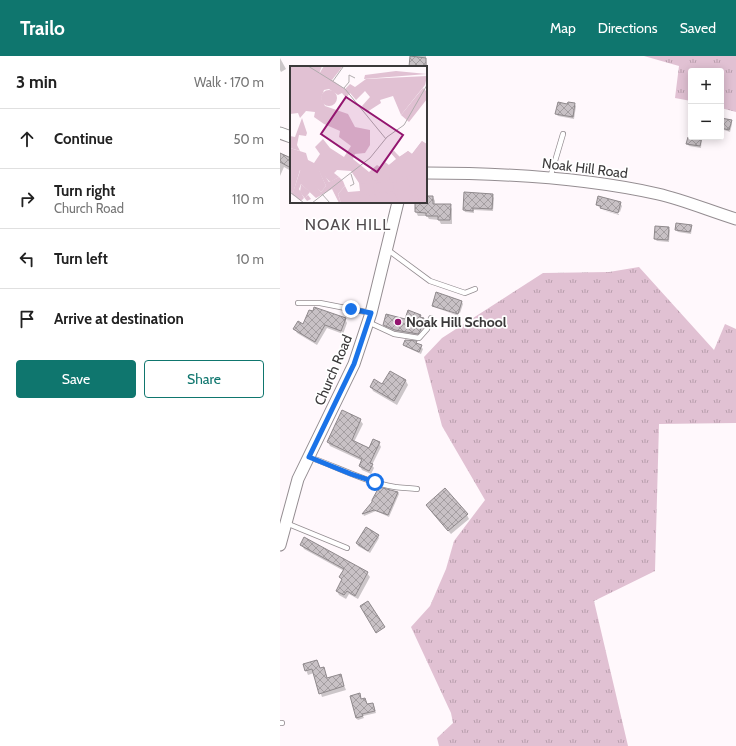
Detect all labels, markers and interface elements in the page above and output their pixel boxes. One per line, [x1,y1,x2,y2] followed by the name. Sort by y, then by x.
[20,17,65,40] text: Trailo
[550,19,576,37] text: Map
[598,19,658,37] text: Directions
[680,19,716,37] text: Saved
[290,66,427,203] inset map
[688,68,724,140] map controls
[688,68,724,104] button: +
[16,72,57,92] text: 3 min
[194,74,264,90] text: Walk · 170 m
[688,104,724,140] button: −
[16,128,38,150] icon: ahead
[54,130,113,148] text: Continue
[234,131,264,147] text: 50 m
[541,154,629,182] street label: Noak Hill Road
[54,182,115,200] text: Turn right
[16,188,38,210] icon: right
[232,191,264,207] text: 110 m
[54,200,124,216] text: Church Road
[305,215,391,234] district label: NOAK HILL
[16,248,38,270] icon: left
[54,250,108,268] text: Turn left
[236,251,264,267] text: 10 m
[342,300,360,318] route end
[16,308,38,330] icon: arrive
[54,310,184,328] text: Arrive at destination
[406,313,507,331] place label: Noak Hill School
[393,317,403,327] marker: Noak Hill School
[310,332,356,408] street label: Church Road
[16,360,136,398] button: Save
[144,360,264,398] button: Share
[366,473,384,491] route start

